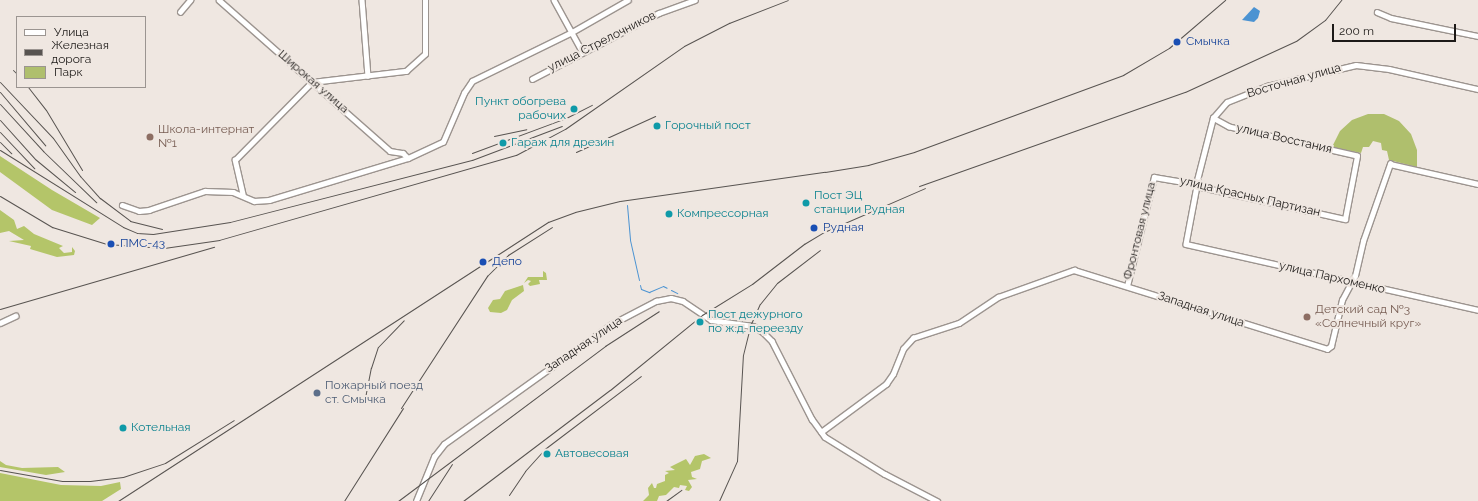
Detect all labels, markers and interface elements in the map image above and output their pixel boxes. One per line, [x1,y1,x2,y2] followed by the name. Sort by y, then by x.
[546,9,658,75] street label: улица Стрелочников
[16,16,146,88] legend
[1334,16,1458,42] scale bar
[1339,24,1374,38] text: 200 m
[54,25,89,39] text: Улица
[1186,35,1230,49] place label: Смычка
[1171,36,1183,48] marker: Смычка
[51,38,109,66] text: Железная дорога
[275,47,351,117] street label: Широкая улица
[1245,61,1343,101] street label: Восточная улица
[54,65,83,79] text: Парк
[475,95,566,123] place label: Пункт обогрева рабочих
[569,104,579,114] marker: Пункт обогрева рабочих
[665,119,751,133] place label: Горочный пост
[652,121,662,131] marker: Горочный пост
[1235,121,1333,157] street label: улица Восстания
[158,123,254,151] place label: Школа-интернат №1
[145,132,155,142] marker: Школа-интернат №1
[511,136,614,150] place label: Гараж для дрезин
[498,138,508,148] marker: Гараж для дрезин
[1178,174,1322,220] street label: улица Красных Партизан
[1121,181,1159,281] street label: Фронтовая улица
[814,189,905,217] place label: Пост ЭЦ станции Рудная
[801,198,811,208] marker: Пост ЭЦ станции Рудная
[677,207,768,221] place label: Компрессорная
[664,209,674,219] marker: Компрессорная
[823,221,864,235] place label: Рудная
[808,222,820,234] marker: Рудная
[120,237,165,251] place label: ПМС-43
[105,238,117,250] marker: ПМС-43
[492,255,522,269] place label: Депо
[477,256,489,268] marker: Депо
[1278,259,1386,297] street label: улица Пархоменко
[1156,289,1246,331] street label: Западная улица
[1315,303,1421,331] place label: Детский сад №3 «Солнечный круг»
[708,308,803,336] place label: Пост дежурного по ж.д. переезду
[1302,312,1312,322] marker: Детский сад №3 «Солнечный круг»
[543,314,625,376] street label: Западная улица
[695,317,705,327] marker: Пост дежурного по ж.д. переезду
[325,379,423,407] place label: Пожарный поезд ст. Смычка
[312,388,322,398] marker: Пожарный поезд ст. Смычка
[131,421,191,435] place label: Котельная
[118,423,128,433] marker: Котельная
[555,447,629,461] place label: Автовесовая
[542,449,552,459] marker: Автовесовая

